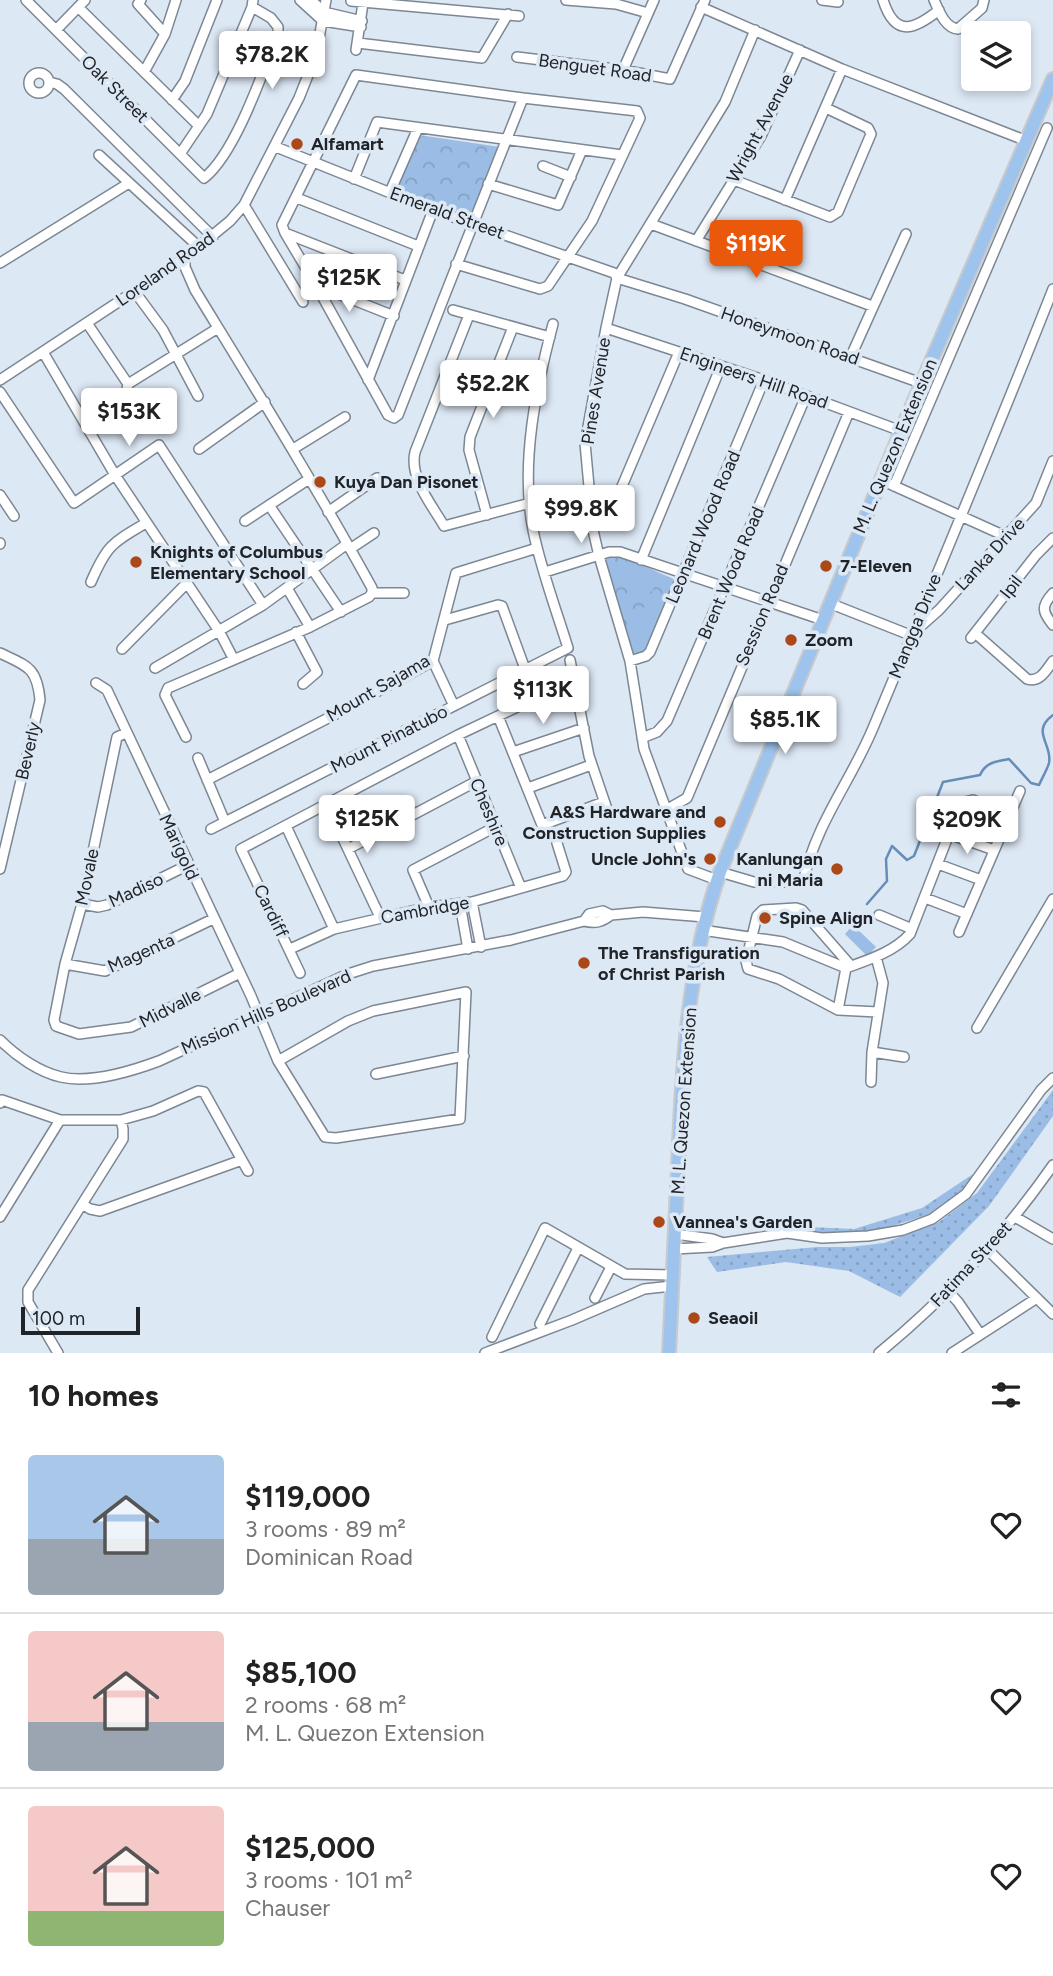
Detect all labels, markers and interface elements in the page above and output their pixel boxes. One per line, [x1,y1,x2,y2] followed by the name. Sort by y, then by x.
[961,21,1031,91] map controls
[961,21,1031,91] button: layers
[215,32,329,91] pin: $78.2K
[235,40,309,68] text: $78.2K
[537,49,653,87] street label: Benguet Road
[77,51,154,128] street label: Oak Street
[722,70,798,186] street label: Wright Avenue
[311,133,384,155] place label: Alfamart
[289,136,305,152] marker: Alfamart
[387,182,508,244] street label: Emerald Street
[707,220,805,280] pin: $119K
[111,227,219,311] street label: Loreland Road
[726,229,786,257] text: $119K
[300,254,398,314] pin: $125K
[317,263,381,291] text: $125K
[718,302,862,370] street label: Honeymoon Road
[577,336,615,446] street label: Pines Avenue
[677,342,831,414] street label: Engineers Hill Road
[848,355,942,537] street label: M. L. Quezon Extension
[436,360,550,420] pin: $52.2K
[456,369,530,397] text: $52.2K
[80,388,178,448] pin: $153K
[97,397,161,425] text: $153K
[661,447,745,607] street label: Leonard Wood Road
[334,471,479,493] place label: Kuya Dan Pisonet
[312,474,328,490] marker: Kuya Dan Pisonet
[524,486,638,545] pin: $99.8K
[544,494,618,522] text: $99.8K
[693,503,769,643] street label: Brent Wood Road
[950,513,1030,595] street label: Lanka Drive
[150,541,323,584] place label: Knights of Columbus Elementary School
[128,554,144,570] marker: Knights of Columbus Elementary School
[840,555,912,577] place label: 7-Eleven
[818,558,834,574] marker: 7-Eleven
[731,561,793,669] street label: Session Road
[884,570,946,682] street label: Mangga Drive
[995,571,1027,603] street label: Ipil
[805,629,853,651] place label: Zoom
[783,632,799,648] marker: Zoom
[322,650,434,726] street label: Mount Sajama
[494,666,592,726] pin: $113K
[513,675,573,703] text: $113K
[728,696,842,756] pin: $85.1K
[327,700,451,778] street label: Mount Pinatubo
[750,705,820,733] text: $85.1K
[11,719,45,782] street label: Beverly
[465,775,513,849] street label: Cheshire
[318,796,416,855] pin: $125K
[918,796,1016,856] pin: $209K
[523,801,707,844] place label: A&S Hardware and Construction Supplies
[335,804,399,832] text: $125K
[932,805,1002,833] text: $209K
[154,811,204,883] street label: Marigold
[712,814,728,830] marker: A&S Hardware and Construction Supplies
[70,846,104,907] street label: Movale
[591,848,697,870] place label: Uncle John's
[736,848,823,891] place label: Kanlungan ni Maria
[702,851,718,867] marker: Uncle John's
[829,861,845,877] marker: Kanlungan ni Maria
[105,868,167,912] street label: Madiso
[249,881,293,941] street label: Cardiff
[379,891,471,929] street label: Cambridge
[779,907,873,929] place label: Spine Align
[757,910,773,926] marker: Spine Align
[104,929,178,977] street label: Magenta
[598,942,760,985] place label: The Transfiguration of Christ Parish
[576,955,592,971] marker: The Transfiguration of Christ Parish
[178,965,354,1059] street label: Mission Hills Boulevard
[136,983,205,1033] street label: Midvalle
[666,1007,702,1195] street label: M. L. Quezon Extension
[673,1211,813,1233] place label: Vannea's Garden
[651,1214,667,1230] marker: Vannea's Garden
[926,1216,1016,1311] street label: Fatima Street
[21,1304,140,1336] scale bar
[32,1307,85,1330] text: 100 m
[708,1307,758,1329] place label: Seaoil
[686,1310,702,1326] marker: Seaoil
[987,1376,1025,1414] icon: filters
[28,1377,159,1414] text: 10 homes
[245,1478,370,1515] text: $119,000
[84,1483,168,1567] icon: home
[987,1506,1025,1544] icon: heart
[245,1515,406,1543] text: 3 rooms · 89 m²
[245,1543,413,1571] text: Dominican Road
[245,1654,357,1691] text: $85,100
[84,1659,168,1743] icon: home
[987,1682,1025,1720] icon: heart
[245,1691,406,1719] text: 2 rooms · 68 m²
[245,1719,485,1747] text: M. L. Quezon Extension
[245,1829,375,1866] text: $125,000
[84,1834,168,1918] icon: home
[987,1857,1025,1895] icon: heart
[245,1866,412,1894] text: 3 rooms · 101 m²
[245,1894,330,1922] text: Chauser

